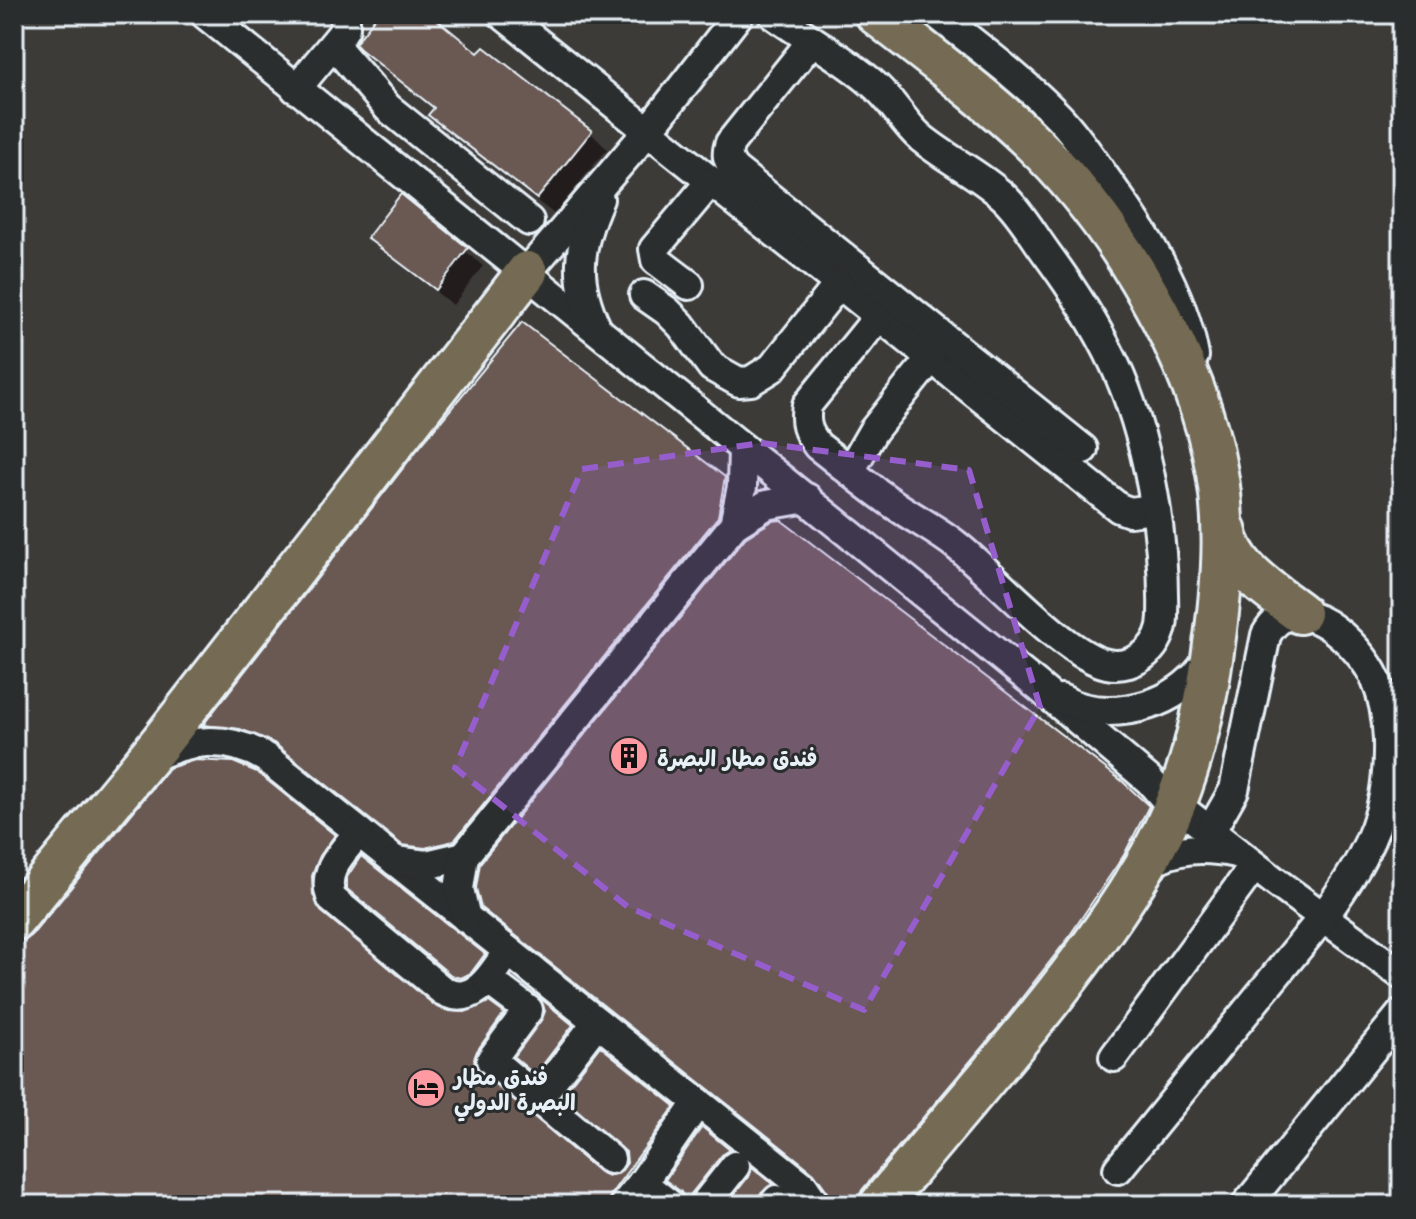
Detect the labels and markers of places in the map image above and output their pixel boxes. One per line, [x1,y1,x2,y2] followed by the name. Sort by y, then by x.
[608,735,650,777] building icon: فندق مطار البصرة
[657,740,817,773] place label: فندق مطار البصرة
[452,1059,576,1122] place label: فندق مطار البصرة الدولي
[405,1067,447,1109] hotel icon: فندق مطار البصرة الدولي

